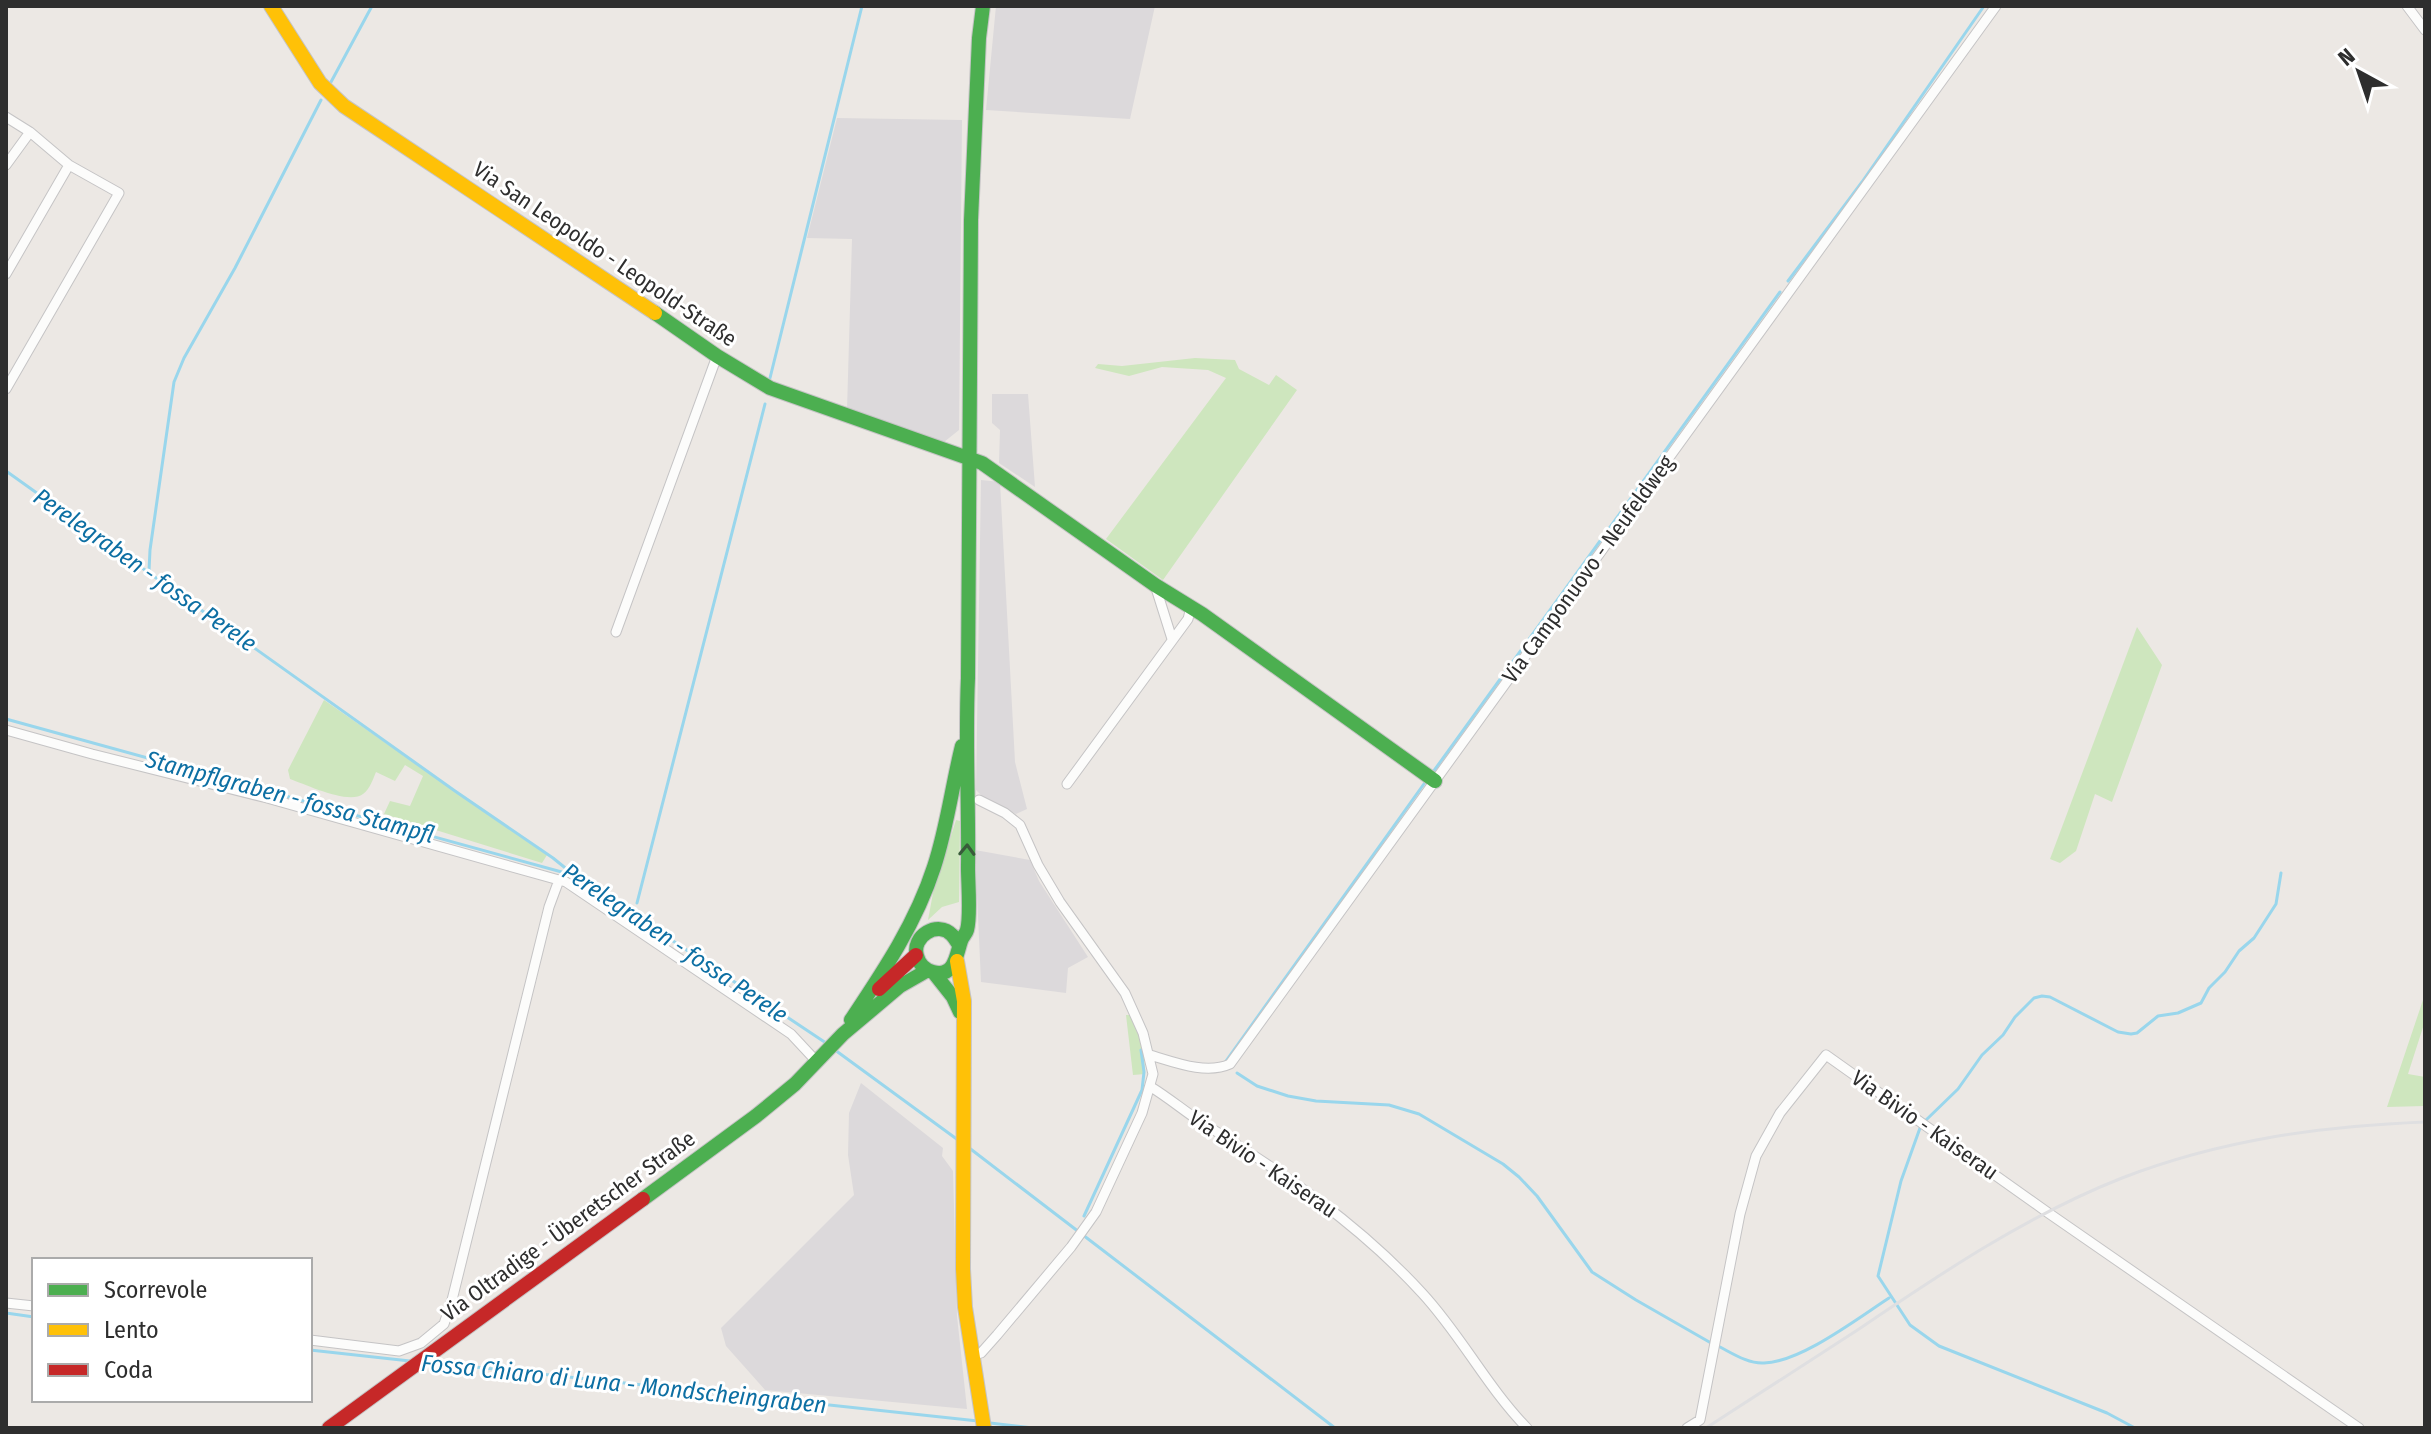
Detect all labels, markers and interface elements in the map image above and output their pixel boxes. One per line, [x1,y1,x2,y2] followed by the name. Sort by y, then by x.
[2319,32,2399,112] north arrow
[2333,42,2360,72] text: N
[468,156,742,352] street label: Via San Leopoldo - Leopold-Straße
[1496,449,1680,688] street label: Via Camponuovo - Neufeldweg
[28,482,262,658] water label: Perelegraben - fossa Perele
[142,745,437,849] water label: Stampflgraben - fossa Stampfl
[959,843,976,856] one-way arrow
[557,857,793,1029] water label: Perelegraben - fossa Perele
[1846,1064,2004,1186] street label: Via Bivio - Kaiserau
[1184,1104,1342,1224] street label: Via Bivio - Kaiserau
[436,1125,700,1327] street label: Via Oltradige - Überetscher Straße
[32,1258,312,1402] legend
[104,1276,207,1304] text: Scorrevole
[104,1316,159,1344] text: Lento
[420,1349,828,1419] water label: Fossa Chiaro di Luna - Mondscheingraben
[104,1356,153,1384] text: Coda

